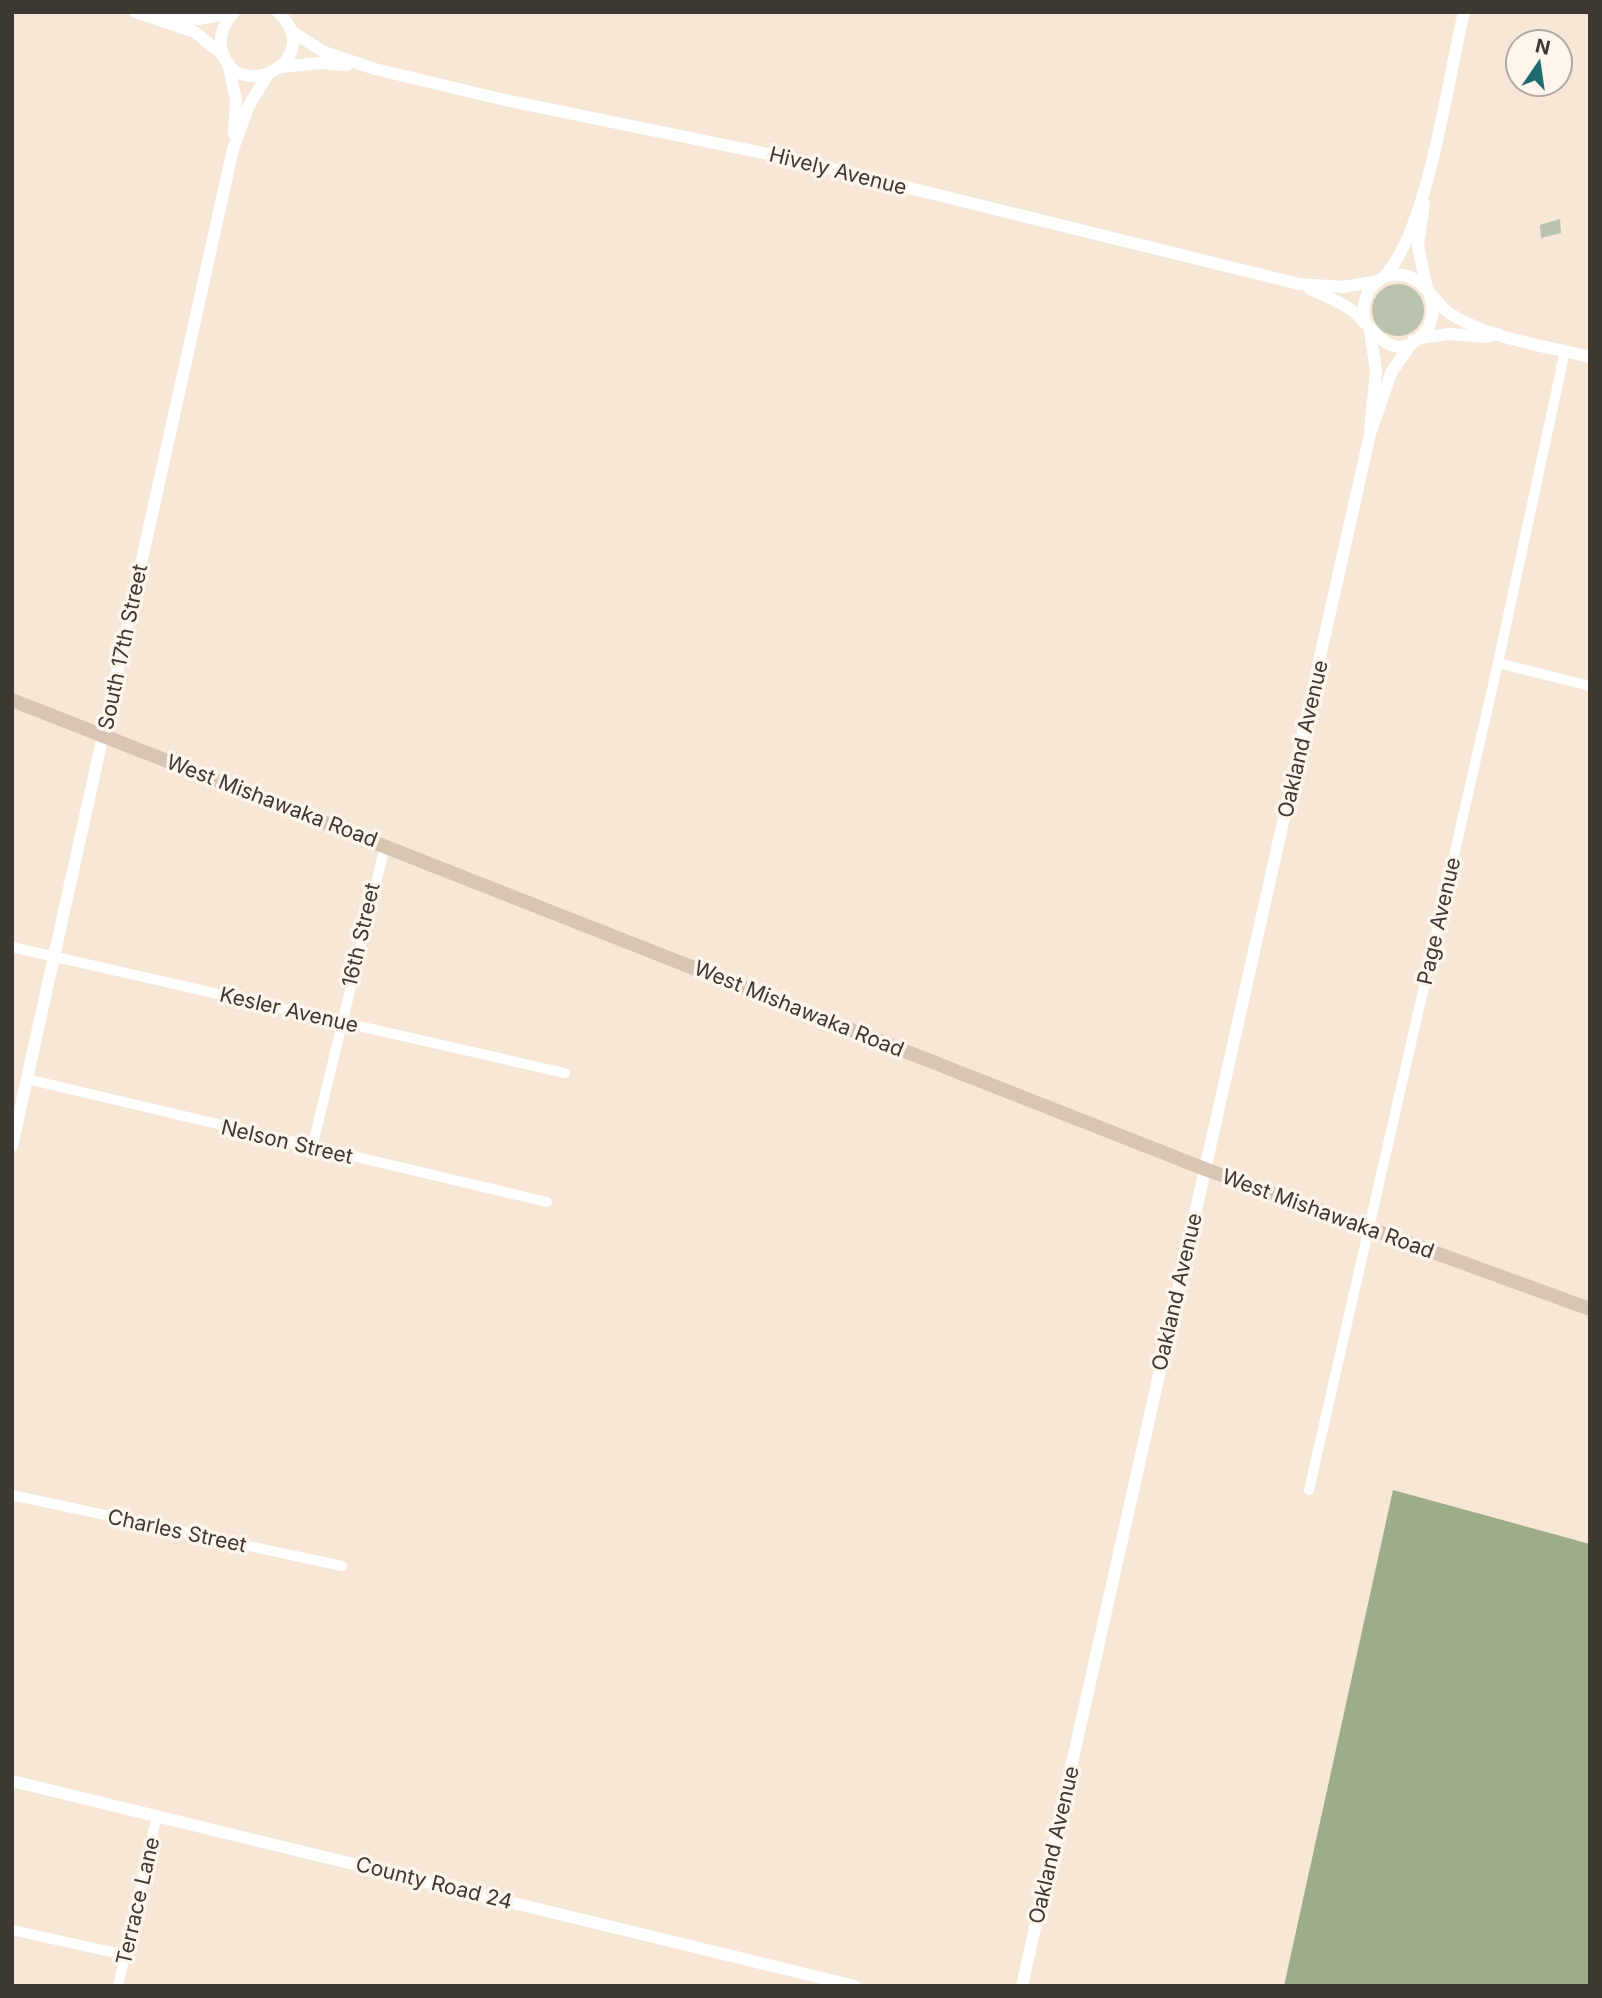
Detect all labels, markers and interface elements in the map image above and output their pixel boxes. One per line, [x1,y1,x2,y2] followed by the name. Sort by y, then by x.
[1504,28,1574,98] north arrow
[1533,34,1552,60] text: N
[767,141,910,200] street label: Hively Avenue
[93,562,152,732] street label: South 17th Street
[1272,658,1333,820] street label: Oakland Avenue
[163,749,381,852] street label: West Mishawaka Road
[1412,855,1465,987] street label: Page Avenue
[336,880,385,989] street label: 16th Street
[691,955,908,1062] street label: West Mishawaka Road
[217,981,361,1038] street label: Kesler Avenue
[219,1114,356,1169] street label: Nelson Street
[1219,1163,1438,1264] street label: West Mishawaka Road
[1146,1211,1207,1373] street label: Oakland Avenue
[105,1504,249,1557] street label: Charles Street
[1023,1764,1084,1926] street label: Oakland Avenue
[111,1834,164,1967] street label: Terrace Lane
[353,1851,515,1914] street label: County Road 24

